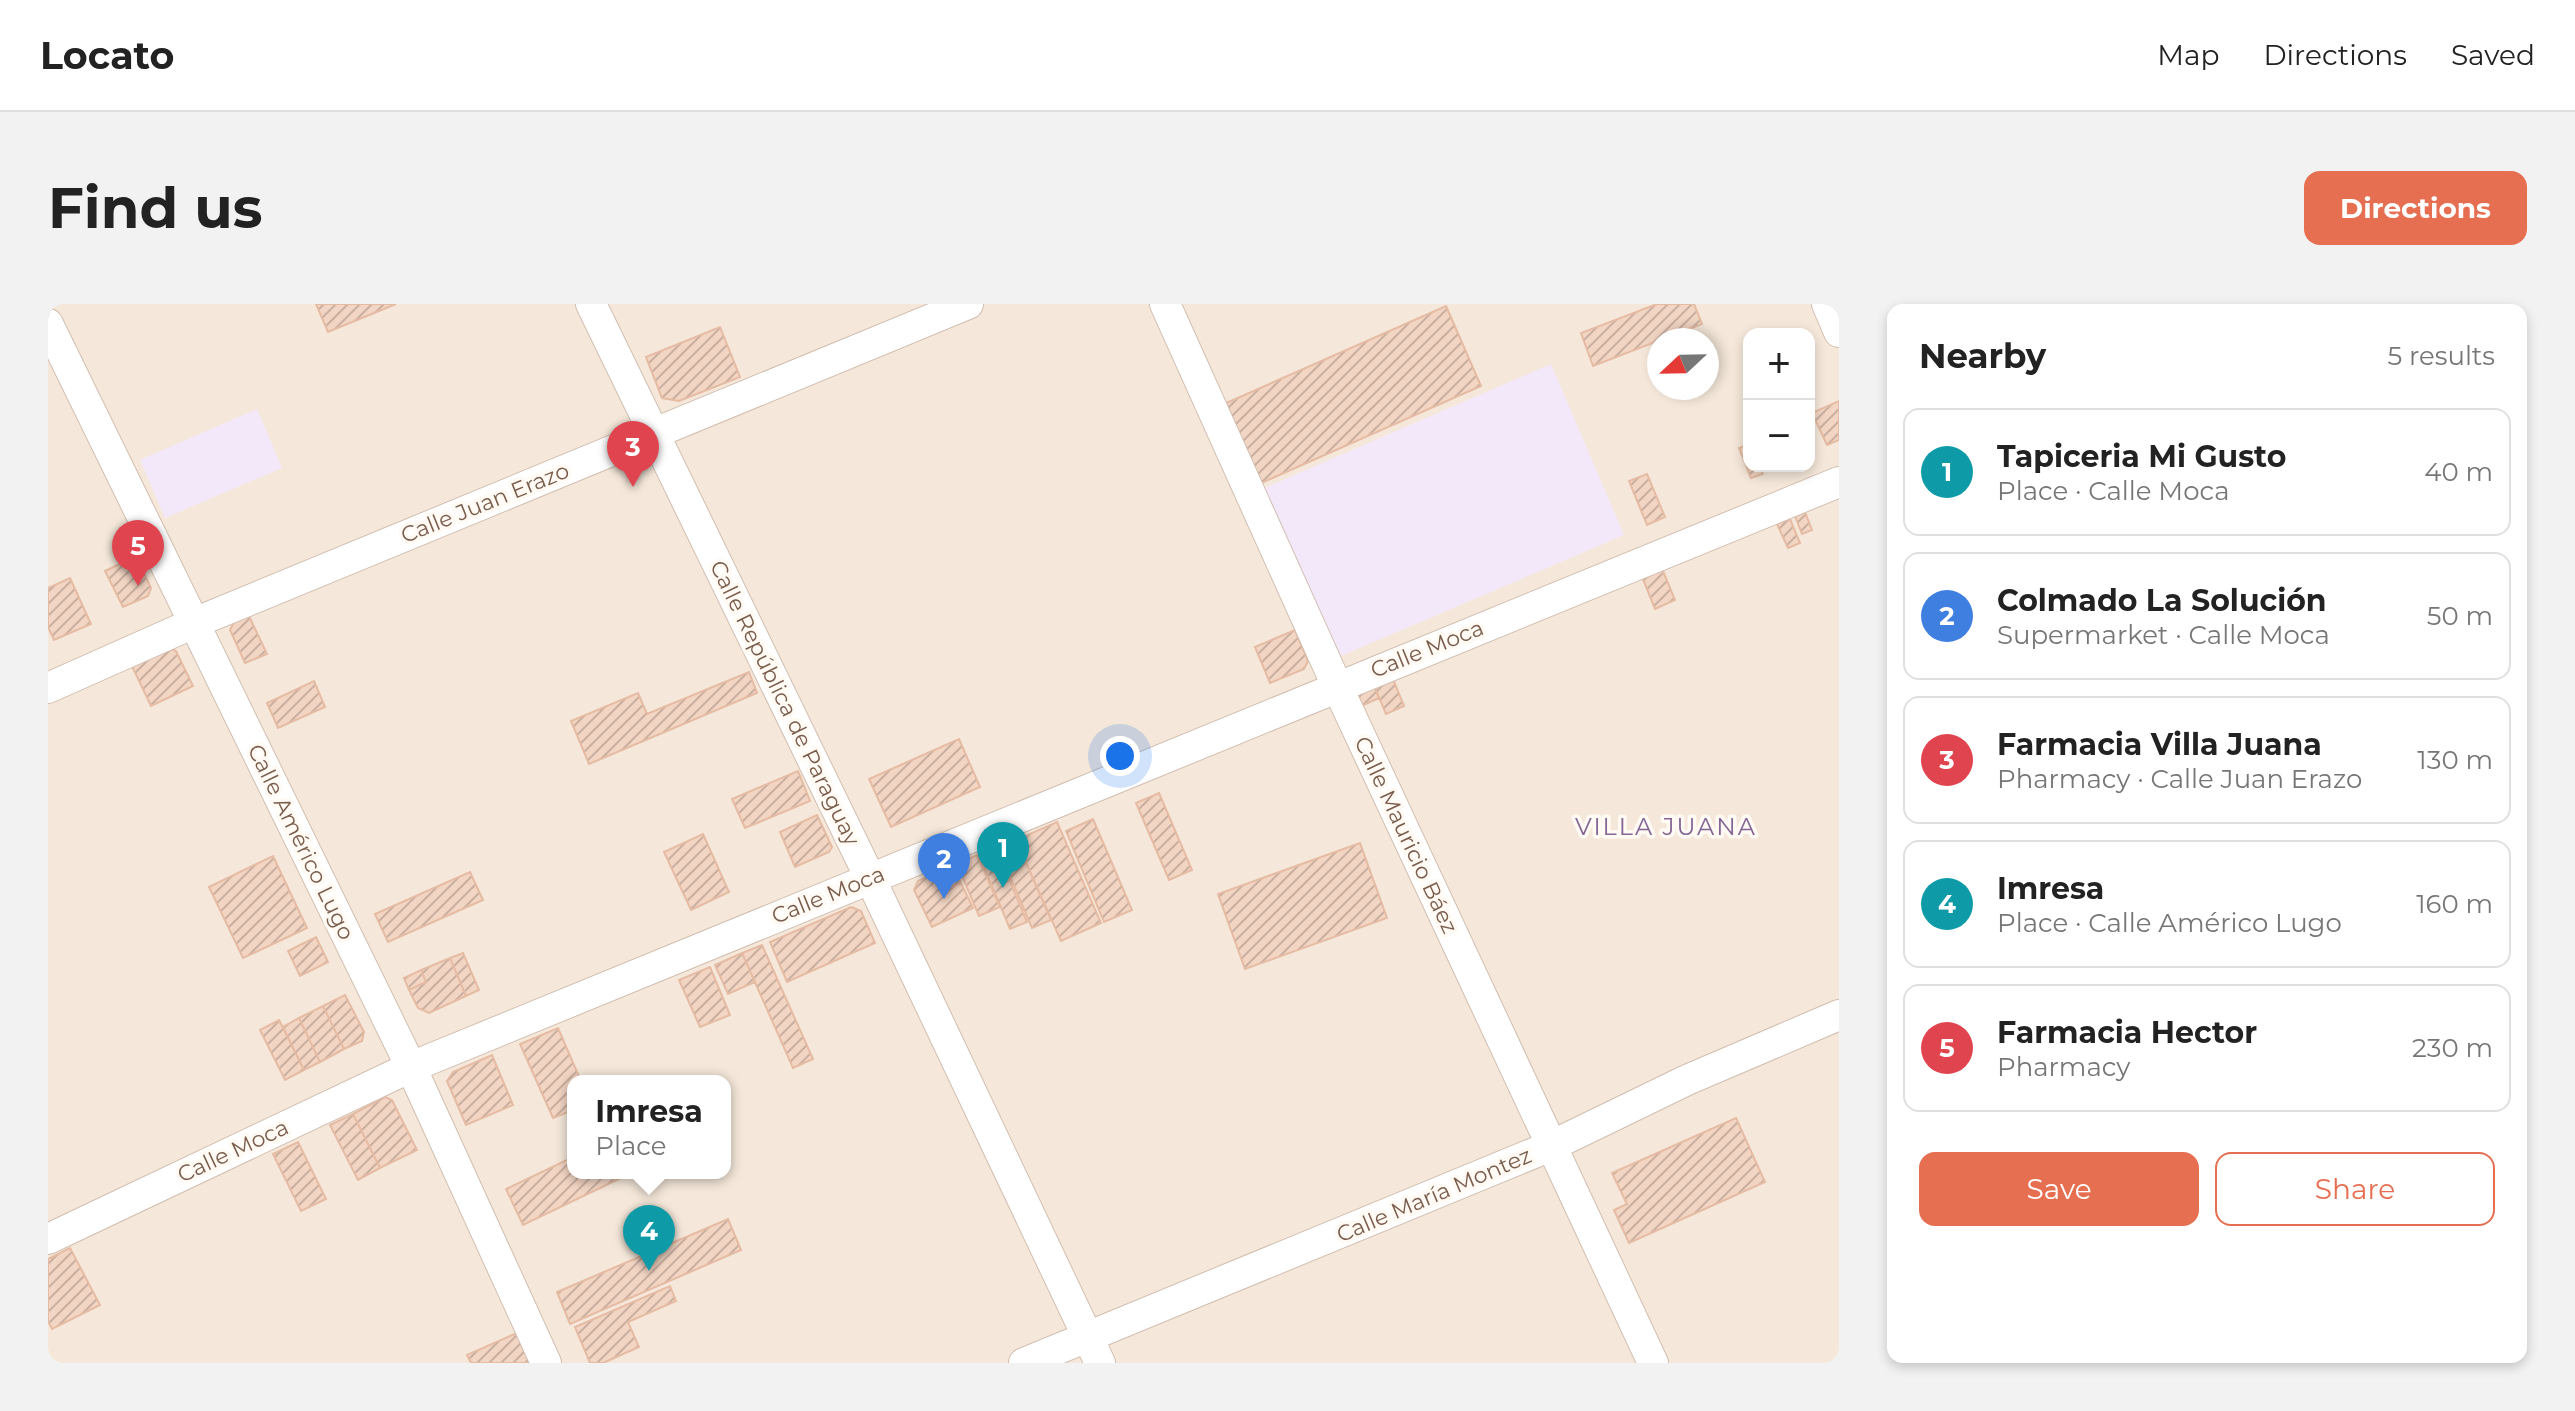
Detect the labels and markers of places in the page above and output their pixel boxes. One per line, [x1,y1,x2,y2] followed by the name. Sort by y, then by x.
[607,421,659,487] pin: 3
[112,520,164,586] pin: 5
[977,822,1029,888] pin: 1
[918,833,970,899] pin: 2
[623,1205,675,1271] pin: 4

